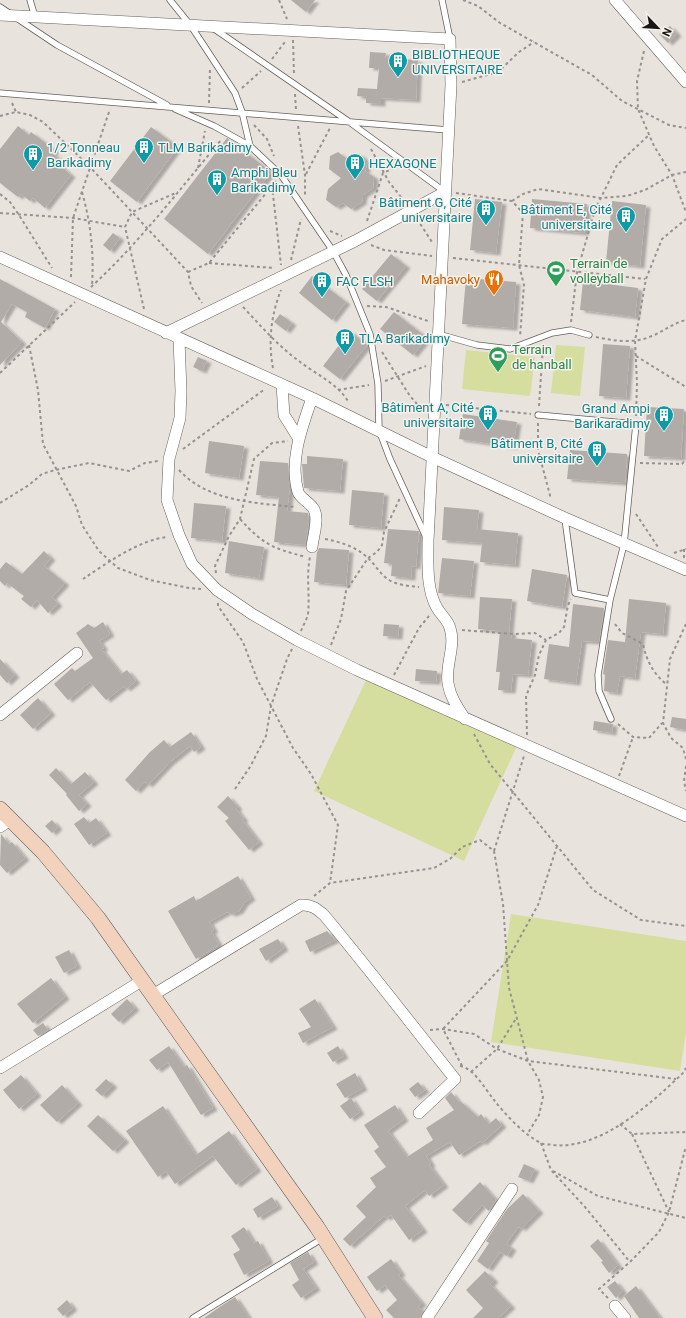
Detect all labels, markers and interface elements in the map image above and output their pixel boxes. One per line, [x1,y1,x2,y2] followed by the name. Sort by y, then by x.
[638,8,678,48] north arrow
[659,26,674,38] text: N
[412,47,503,77] place label: BIBLIOTHEQUE UNIVERSITAIRE
[387,50,409,78] building icon: BIBLIOTHEQUE UNIVERSITAIRE
[133,136,155,164] building icon: TLM Barikadimy
[47,140,120,170] place label: 1/2 Tonneau Barikadimy
[158,140,252,155] place label: TLM Barikadimy
[22,143,44,171] building icon: 1/2 Tonneau Barikadimy
[344,152,366,180] building icon: HEXAGONE
[369,156,437,171] place label: HEXAGONE
[231,165,297,195] place label: Amphi Bleu Barikadimy
[206,168,228,196] building icon: Amphi Bleu Barikadimy
[379,195,472,225] place label: Bâtiment G, Cité universitaire
[475,198,497,226] building icon: Bâtiment G, Cité universitaire
[521,202,612,232] place label: Bâtiment E, Cité universitaire
[615,205,637,233] building icon: Bâtiment E, Cité universitaire
[570,256,628,286] place label: Terrain de volleyball
[545,259,567,287] sports icon: Terrain de volleyball
[483,268,505,296] restaurant icon: Mahavoky
[311,270,333,298] building icon: FAC FLSH
[421,272,480,287] place label: Mahavoky
[336,274,393,289] place label: FAC FLSH
[334,327,356,355] building icon: TLA Barikadimy
[359,331,450,346] place label: TLA Barikadimy
[512,342,572,372] place label: Terrain de hanball
[487,345,509,373] sports icon: Terrain de hanball
[381,400,474,430] place label: Bâtiment A, Cité universitaire
[574,401,650,431] place label: Grand Ampi Barikaradimy
[477,403,499,431] building icon: Bâtiment A, Cité universitaire
[653,404,675,432] building icon: Grand Ampi Barikaradimy
[491,436,583,466] place label: Bâtiment B, Cité universitaire
[586,439,608,467] building icon: Bâtiment B, Cité universitaire

